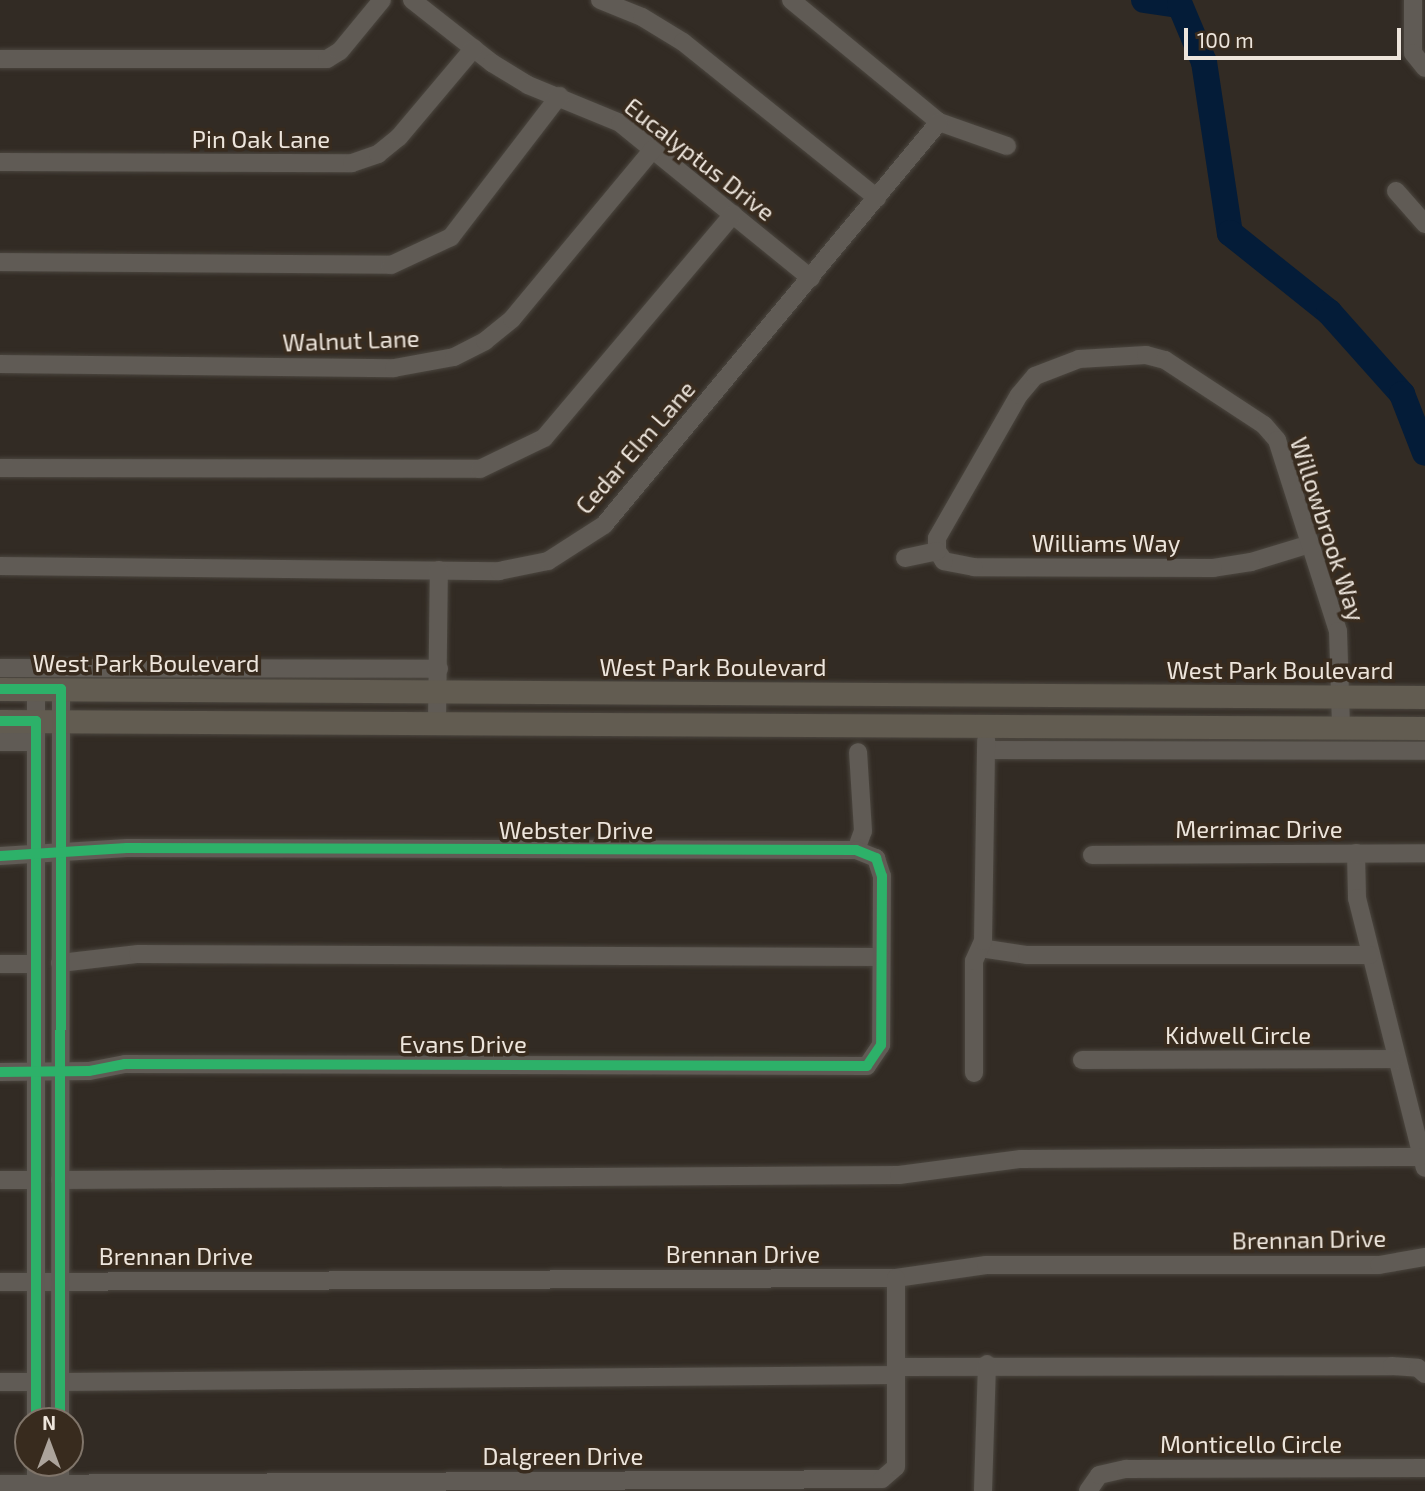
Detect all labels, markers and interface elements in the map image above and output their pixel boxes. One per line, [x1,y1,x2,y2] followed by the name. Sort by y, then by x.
[1187,14,1404,58] scale bar
[1197,27,1254,52] text: 100 m
[619,91,781,227] street label: Eucalyptus Drive
[192,125,330,153] street label: Pin Oak Lane
[282,323,420,357] street label: Walnut Lane
[569,374,701,520] street label: Cedar Elm Lane
[1285,433,1371,625] street label: Willowbrook Way
[1032,529,1180,557] street label: Williams Way
[32,649,260,677] street label: West Park Boulevard
[599,653,827,681] street label: West Park Boulevard
[1166,656,1394,684] street label: West Park Boulevard
[1175,815,1343,843] street label: Merrimac Drive
[498,816,654,844] street label: Webster Drive
[1165,1021,1311,1049] street label: Kidwell Circle
[399,1030,527,1058] street label: Evans Drive
[1232,1223,1386,1255] street label: Brennan Drive
[666,1240,820,1268] street label: Brennan Drive
[99,1242,253,1270] street label: Brennan Drive
[14,1407,84,1477] north arrow
[42,1411,56,1434] text: N
[1160,1430,1342,1458] street label: Monticello Circle
[483,1442,643,1470] street label: Dalgreen Drive

